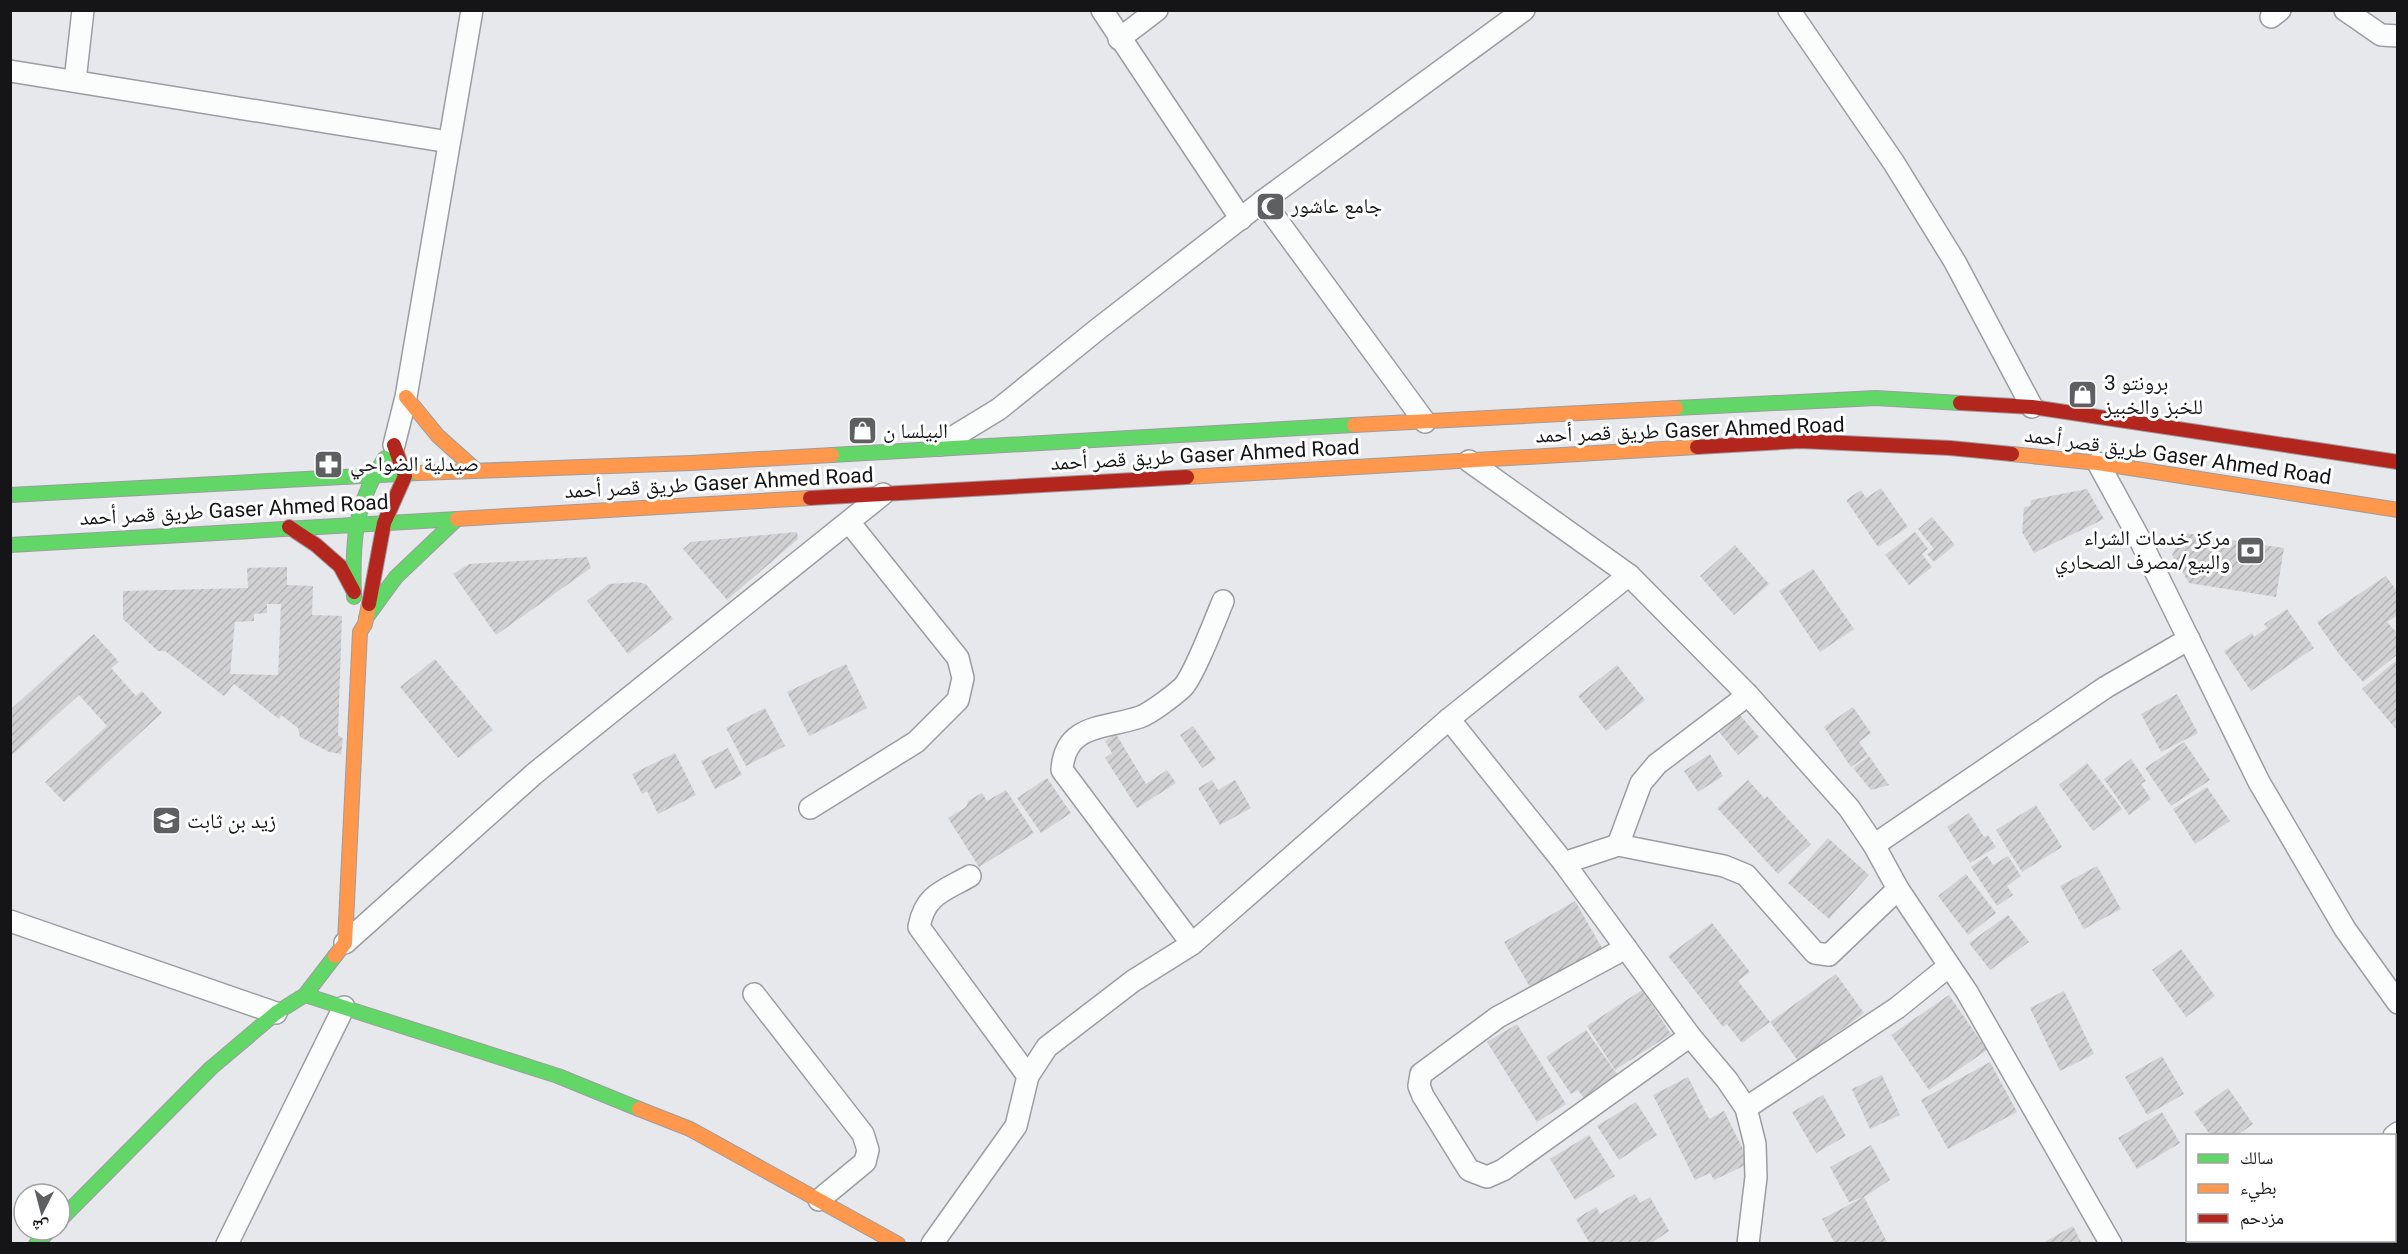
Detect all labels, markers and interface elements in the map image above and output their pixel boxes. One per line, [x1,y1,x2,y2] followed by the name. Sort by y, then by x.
[1254,190,1286,222] mosque icon: جامع عاشور
[1290,194,1382,219] place label: جامع عاشور
[2103,371,2203,419] place label: برونتو 3 للخبز والخبيز
[2067,379,2099,411] shop icon: برونتو 3 للخبز والخبيز
[1535,412,1845,448] street label: طريق قصر أحمد Gaser Ahmed Road
[846,415,878,447] shop icon: البيلسا ن
[883,419,948,443] place label: البيلسا ن
[2023,422,2333,490] street label: طريق قصر أحمد Gaser Ahmed Road
[1050,434,1360,476] street label: طريق قصر أحمد Gaser Ahmed Road
[313,448,345,480] pharmacy icon: صيدلية الضواحي
[350,452,479,480] place label: صيدلية الضواحي
[564,462,874,504] street label: طريق قصر أحمد Gaser Ahmed Road
[79,489,389,531] street label: طريق قصر أحمد Gaser Ahmed Road
[2055,526,2230,578] place label: مركز خدمات الشراء والبيع/مصرف الصحاري
[2235,534,2267,566] bank icon: مركز خدمات الشراء والبيع/مصرف الصحاري
[150,805,182,837] school or university icon: زيد بن ثابت
[187,809,276,834] place label: زيد بن ثابت
[2186,1134,2396,1242] legend
[2240,1147,2273,1168] text: سالك
[2240,1177,2277,1203] text: بطيء
[12,1182,72,1242] north arrow
[2240,1207,2284,1230] text: مزدحم
[31,1216,50,1237] text: ش

